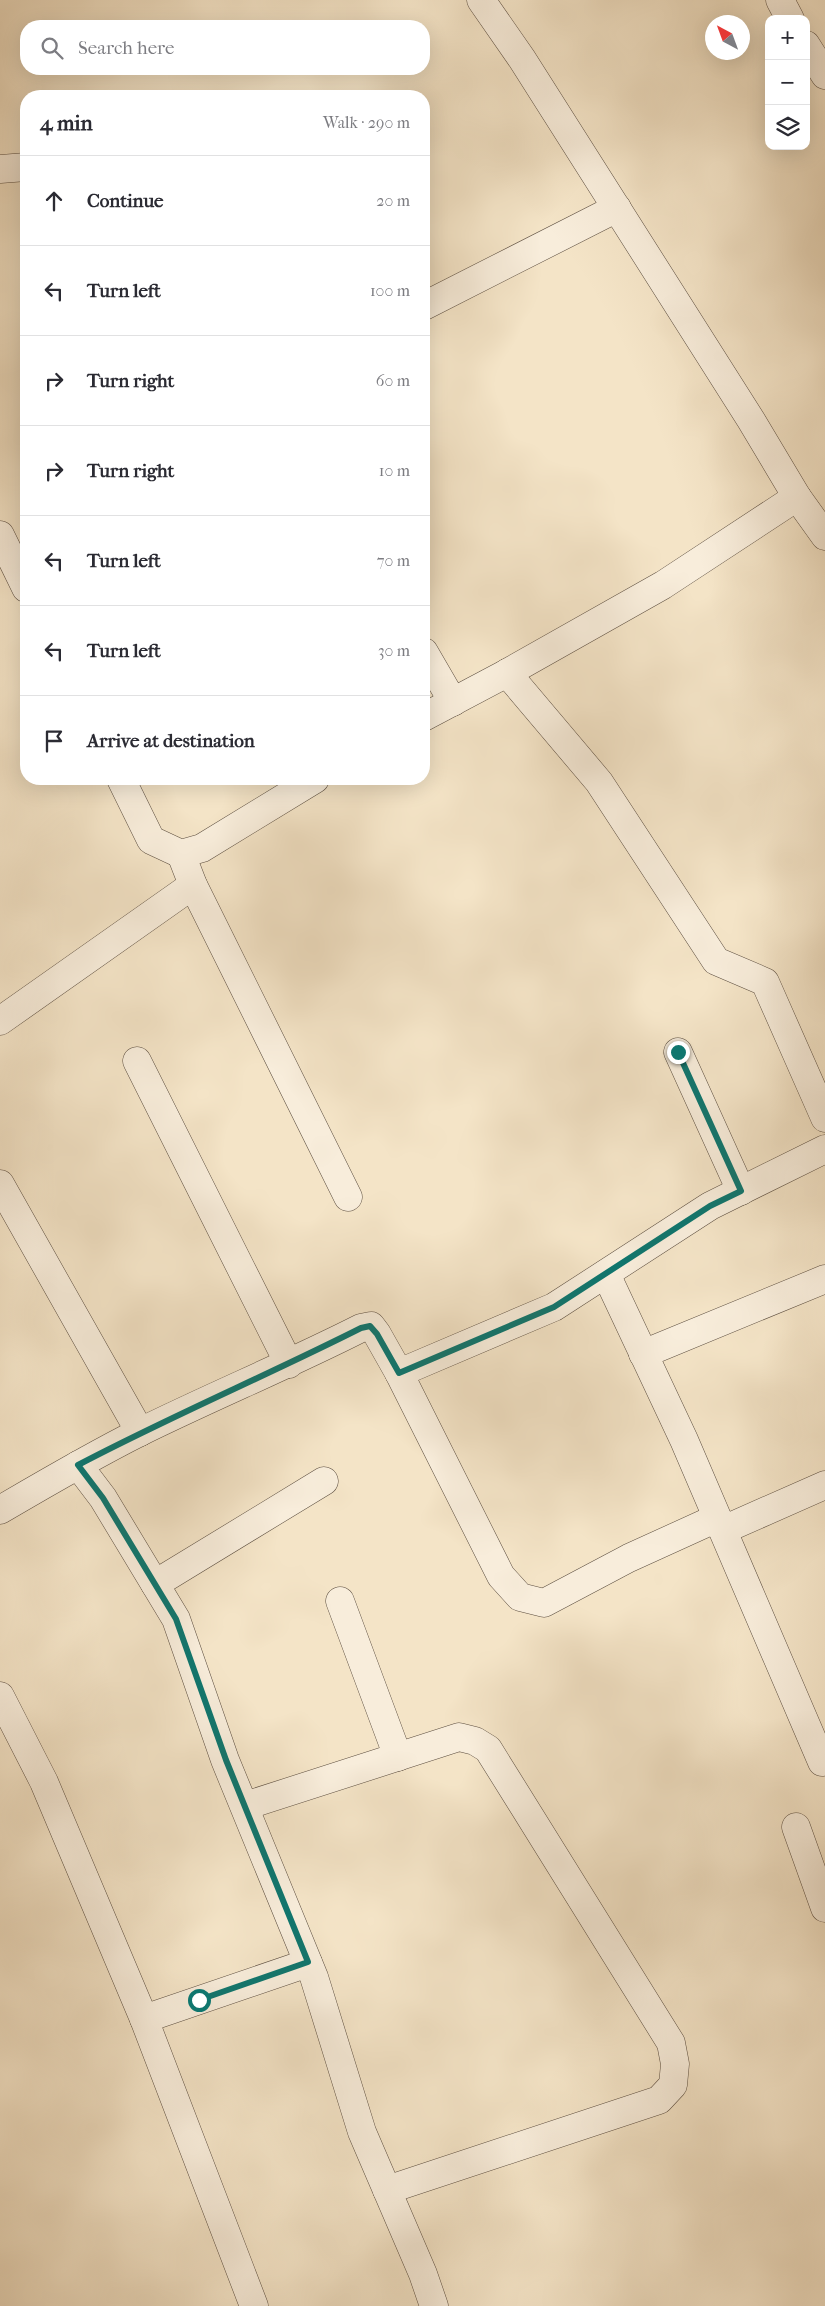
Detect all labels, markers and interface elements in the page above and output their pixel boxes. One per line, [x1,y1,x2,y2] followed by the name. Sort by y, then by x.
[705,15,750,60] north arrow
[765,15,810,150] map controls
[765,15,810,60] button: +
[20,20,430,75] search box
[38,34,66,62] icon: search
[78,37,174,59] text: Search here
[765,60,810,105] button: −
[765,105,810,150] button: layers
[40,111,93,135] text: 4 min
[323,113,410,132] text: Walk · 290 m
[40,187,68,215] icon: ahead
[87,190,163,212] text: Continue
[376,191,410,210] text: 20 m
[40,277,68,305] icon: left
[87,280,161,302] text: Turn left
[370,281,410,300] text: 100 m
[40,367,68,395] icon: right
[87,370,174,392] text: Turn right
[376,371,410,390] text: 60 m
[40,457,68,485] icon: right
[87,460,174,482] text: Turn right
[379,461,410,480] text: 10 m
[40,547,68,575] icon: left
[87,550,161,572] text: Turn left
[377,551,410,570] text: 70 m
[40,637,68,665] icon: left
[87,640,161,662] text: Turn left
[378,641,410,660] text: 30 m
[40,727,68,755] icon: arrive
[87,730,255,752] text: Arrive at destination
[667,1041,690,1064] route end
[188,1989,211,2012] route start

